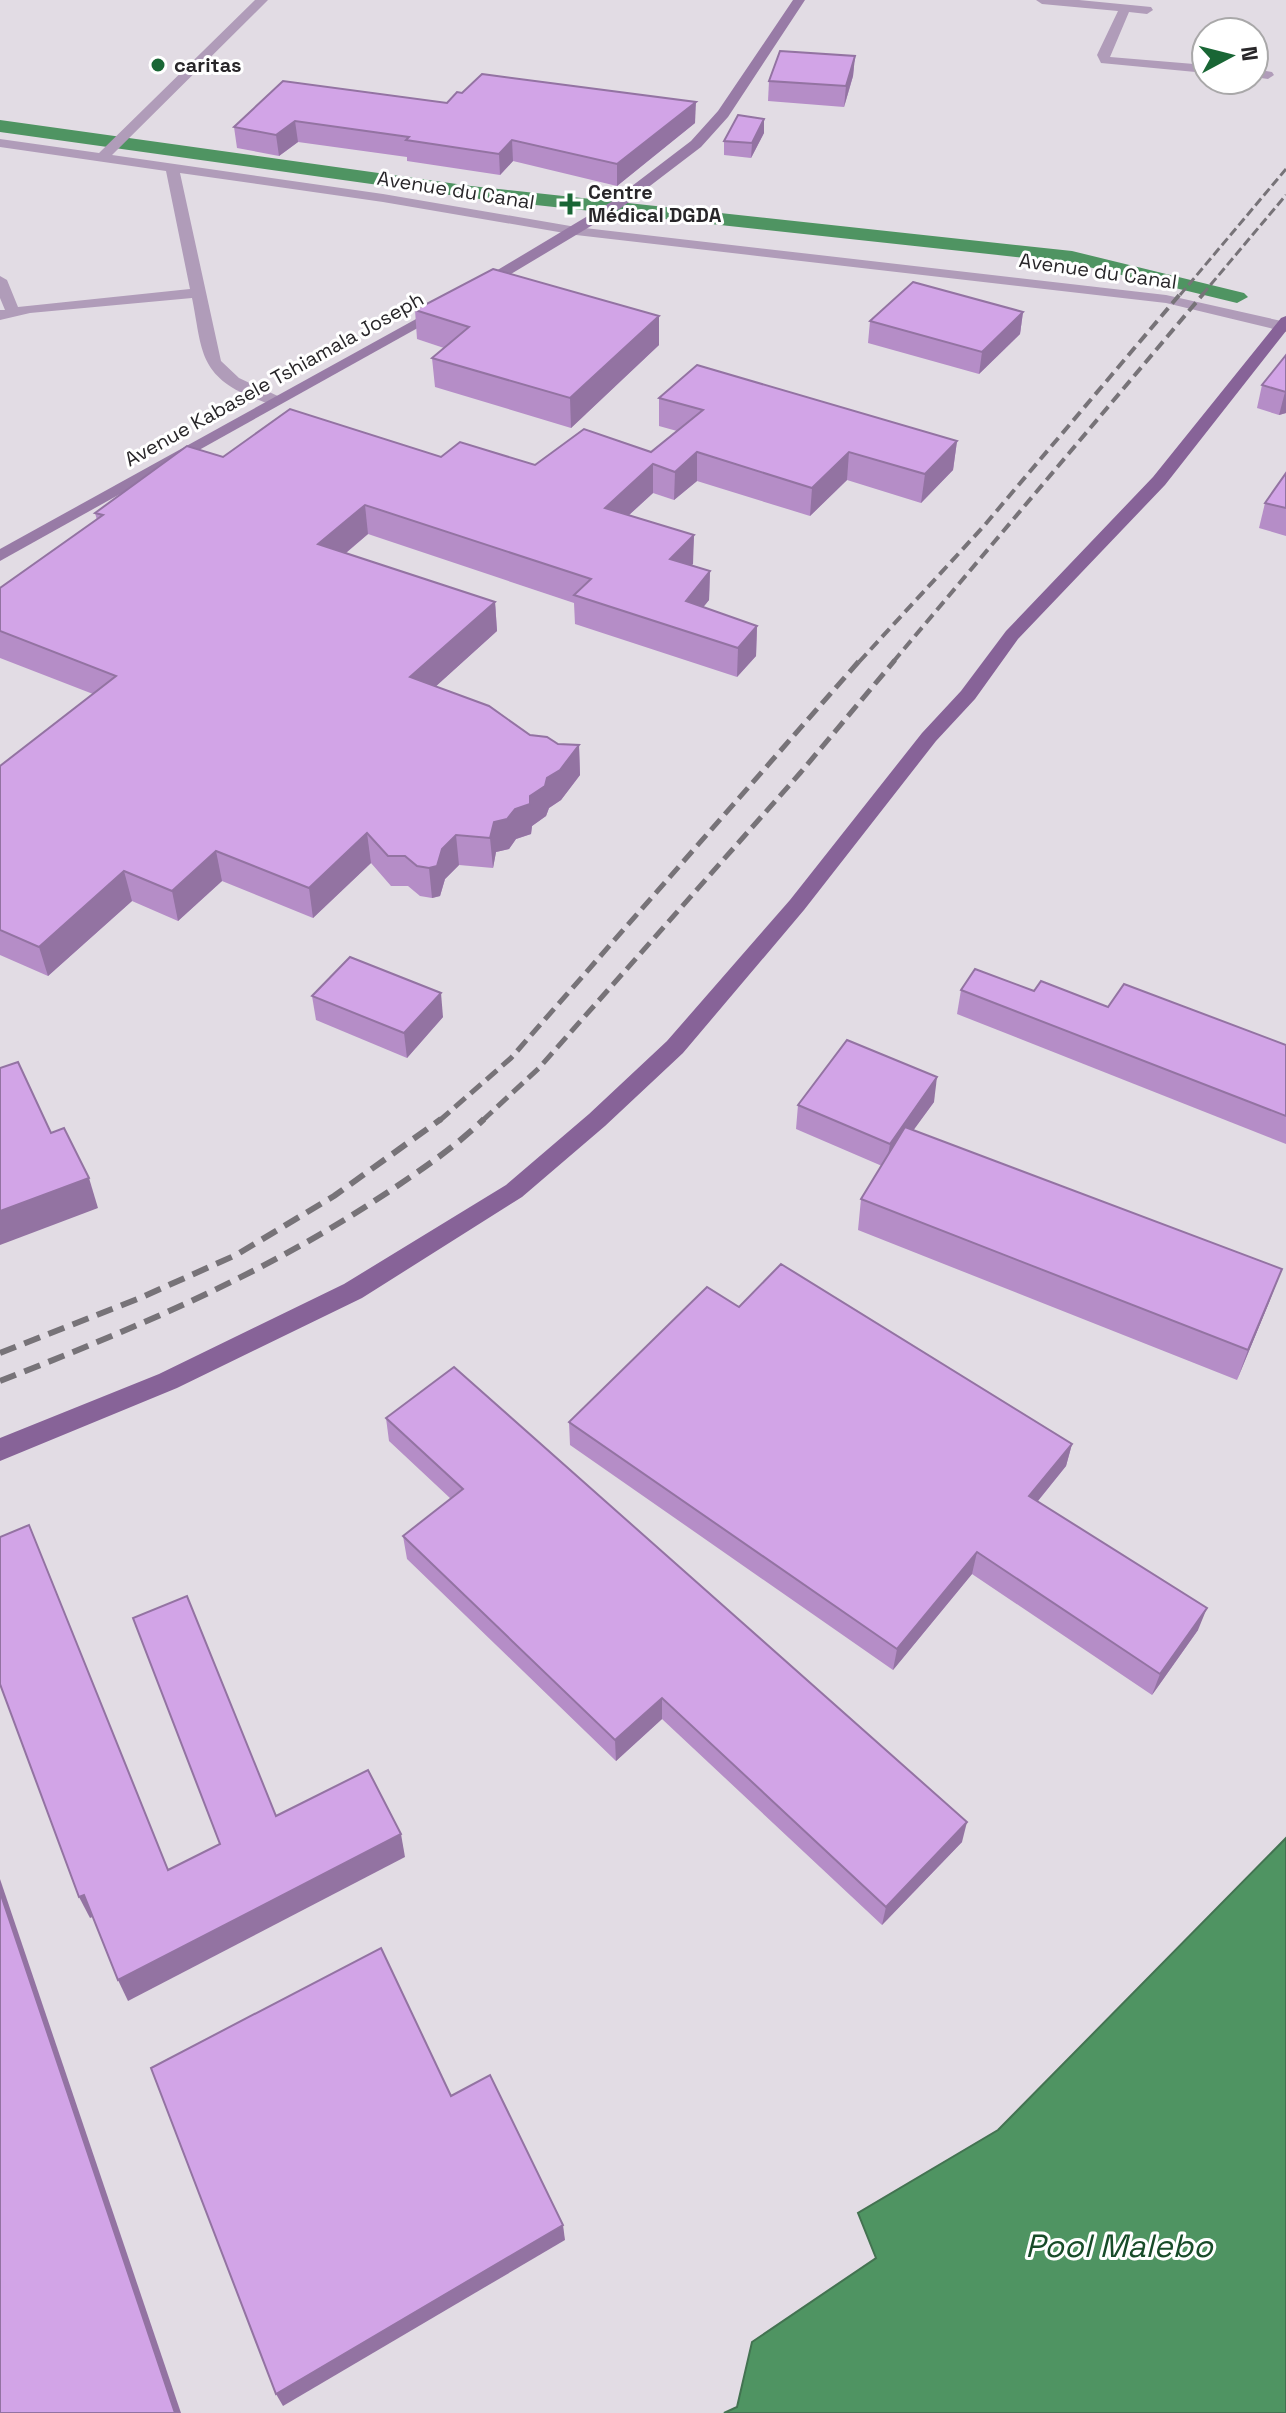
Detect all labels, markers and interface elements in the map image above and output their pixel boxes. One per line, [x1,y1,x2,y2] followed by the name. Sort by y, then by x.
[1190,16,1270,96] north arrow
[1235,45,1265,63] text: N
[174,52,242,78] place label: caritas
[149,56,167,74] marker: caritas
[375,165,537,215] street label: Avenue du Canal
[588,179,722,228] place label: Centre Médical DGDA
[559,193,581,215] marker: Centre Médical DGDA
[1017,247,1179,295] street label: Avenue du Canal
[120,286,428,472] street label: Avenue Kabasele Tshiamala Joseph
[1025,2226,1214,2266] water label: Pool Malebo

